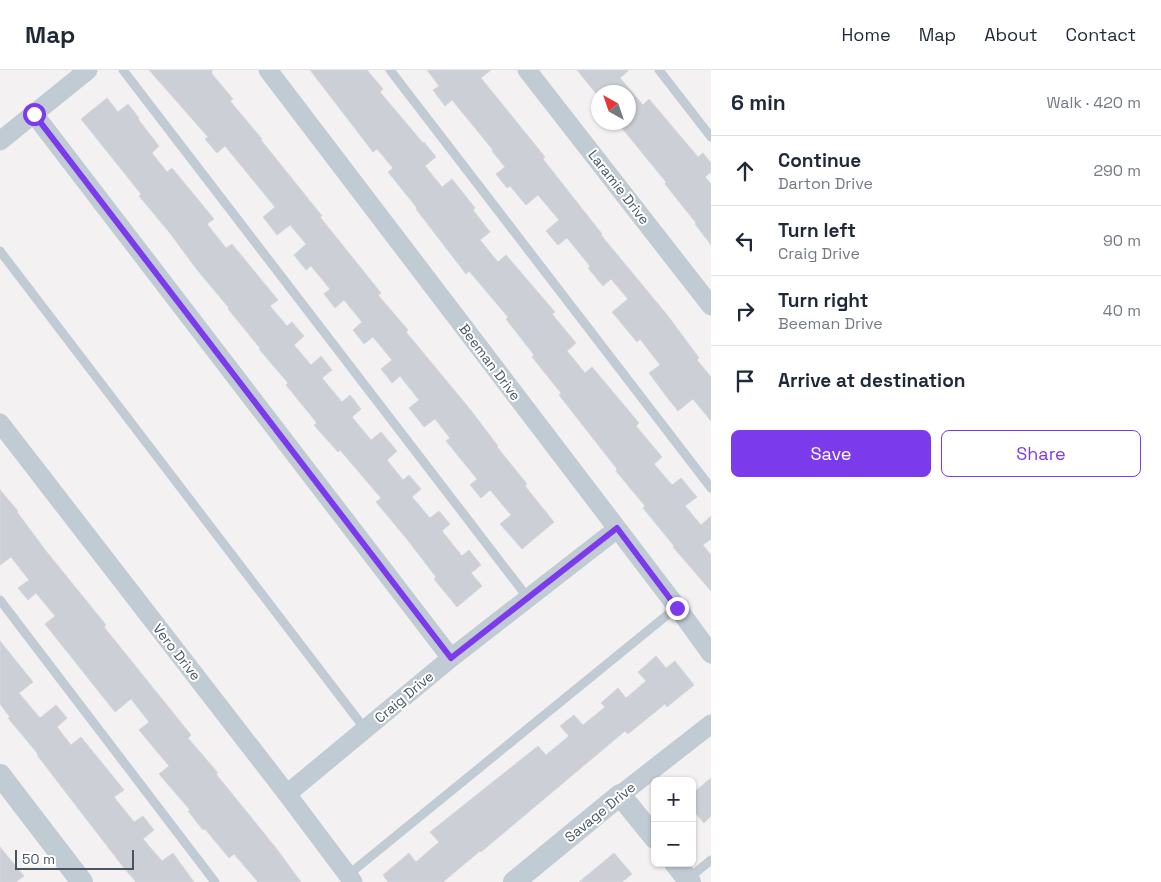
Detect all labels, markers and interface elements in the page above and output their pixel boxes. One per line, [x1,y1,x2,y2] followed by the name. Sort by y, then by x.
[25,19,75,50] text: Map
[842,23,891,46] text: Home
[919,23,956,46] text: Map
[984,23,1038,46] text: About
[1066,23,1136,46] text: Contact
[591,85,636,130] north arrow
[731,89,786,116] text: 6 min
[1046,92,1141,113] text: Walk · 420 m
[23,103,46,126] route start
[584,146,654,228] street label: Laramie Drive
[778,148,861,173] text: Continue
[731,157,759,185] icon: ahead
[1093,160,1141,181] text: 290 m
[778,173,873,194] text: Darton Drive
[778,218,856,243] text: Turn left
[731,227,759,255] icon: left
[1103,230,1141,251] text: 90 m
[778,243,860,264] text: Craig Drive
[778,288,868,313] text: Turn right
[731,297,759,325] icon: right
[1103,300,1141,321] text: 40 m
[778,313,883,334] text: Beeman Drive
[455,320,525,404] street label: Beeman Drive
[731,367,759,395] icon: arrive
[778,368,966,393] text: Arrive at destination
[731,430,931,477] button: Save
[941,430,1141,477] button: Share
[666,597,689,620] route end
[149,620,205,684] street label: Vero Drive
[371,667,437,727] street label: Craig Drive
[651,777,696,867] map controls
[651,777,696,822] button: +
[561,778,639,846] street label: Savage Drive
[651,822,696,867] button: −
[15,847,134,870] scale bar
[22,850,55,868] text: 50 m

